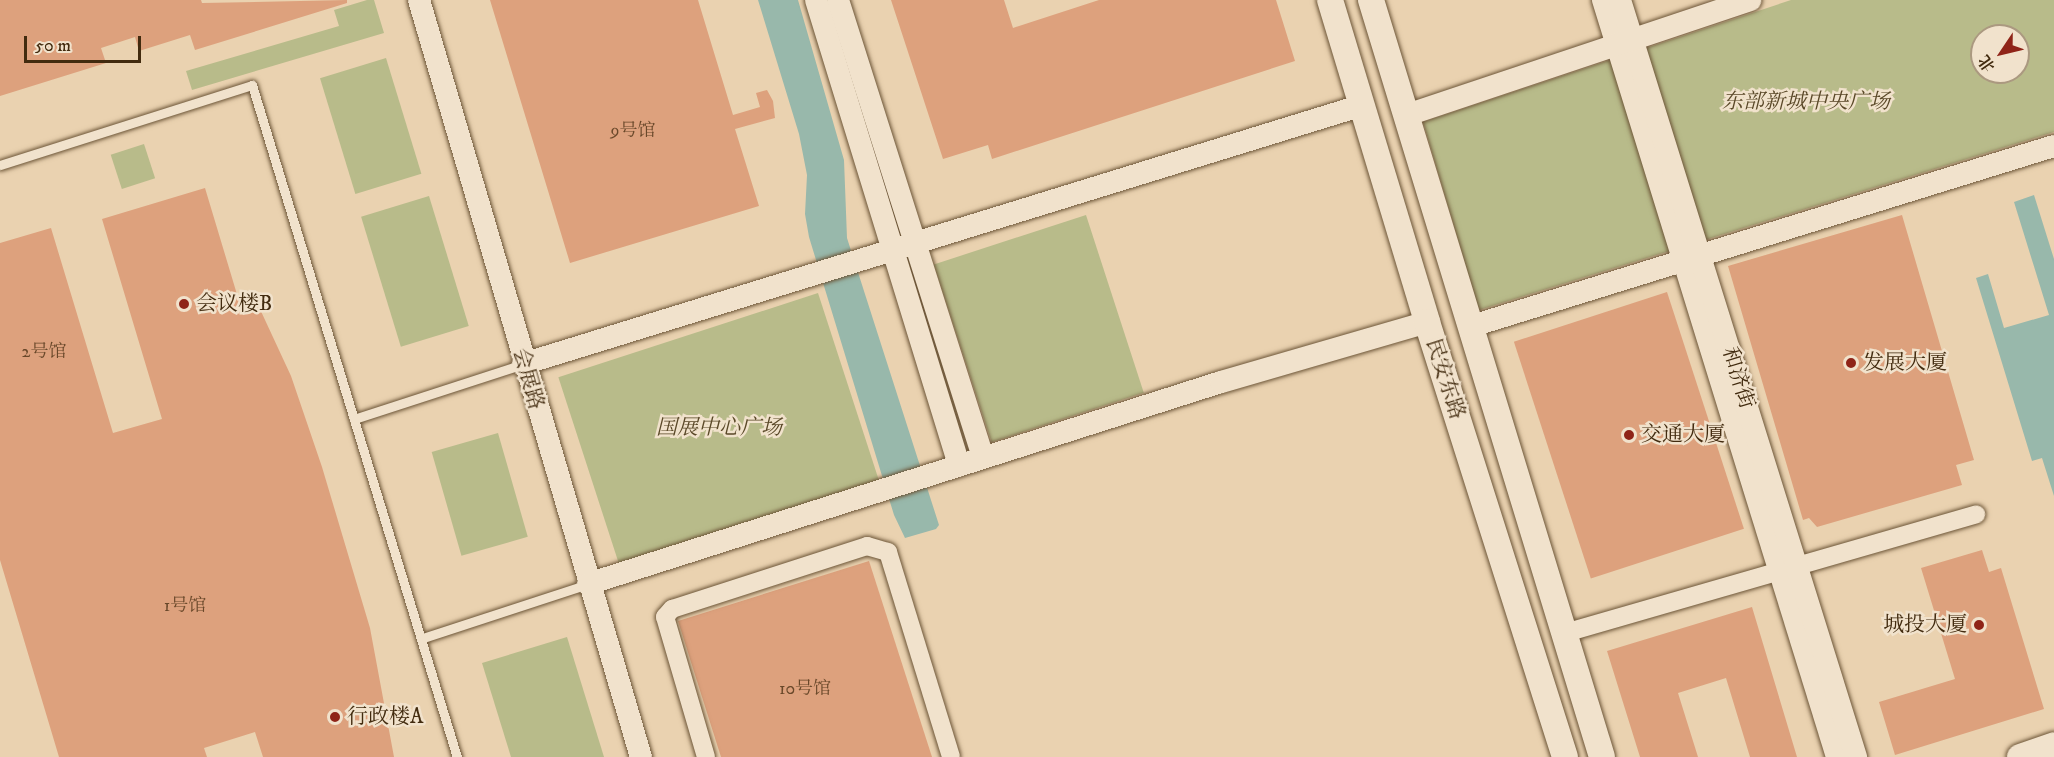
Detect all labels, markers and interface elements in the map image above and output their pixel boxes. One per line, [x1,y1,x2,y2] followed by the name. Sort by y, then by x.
[27,24,144,62] scale bar
[1970,24,2030,84] north arrow
[35,35,71,57] text: 50 m
[1974,51,2000,75] text: 北
[1722,89,1890,115] park label: 东部新城中央广场
[611,120,655,142] house number: 9号馆
[196,291,272,317] place label: 会议楼B
[177,297,191,311] marker: 会议楼B
[1420,335,1470,423] street label: 民安东路
[22,341,66,363] house number: 2号馆
[1717,344,1759,412] street label: 和济街
[507,345,549,413] street label: 会展路
[1863,350,1947,376] place label: 发展大厦
[1844,356,1858,370] marker: 发展大厦
[656,415,782,441] park label: 国展中心广场
[1641,422,1725,448] place label: 交通大厦
[1622,428,1636,442] marker: 交通大厦
[164,595,206,617] house number: 1号馆
[1883,612,1967,638] place label: 城投大厦
[1972,618,1986,632] marker: 城投大厦
[779,678,831,700] house number: 10号馆
[347,704,423,730] place label: 行政楼A
[328,710,342,724] marker: 行政楼A

